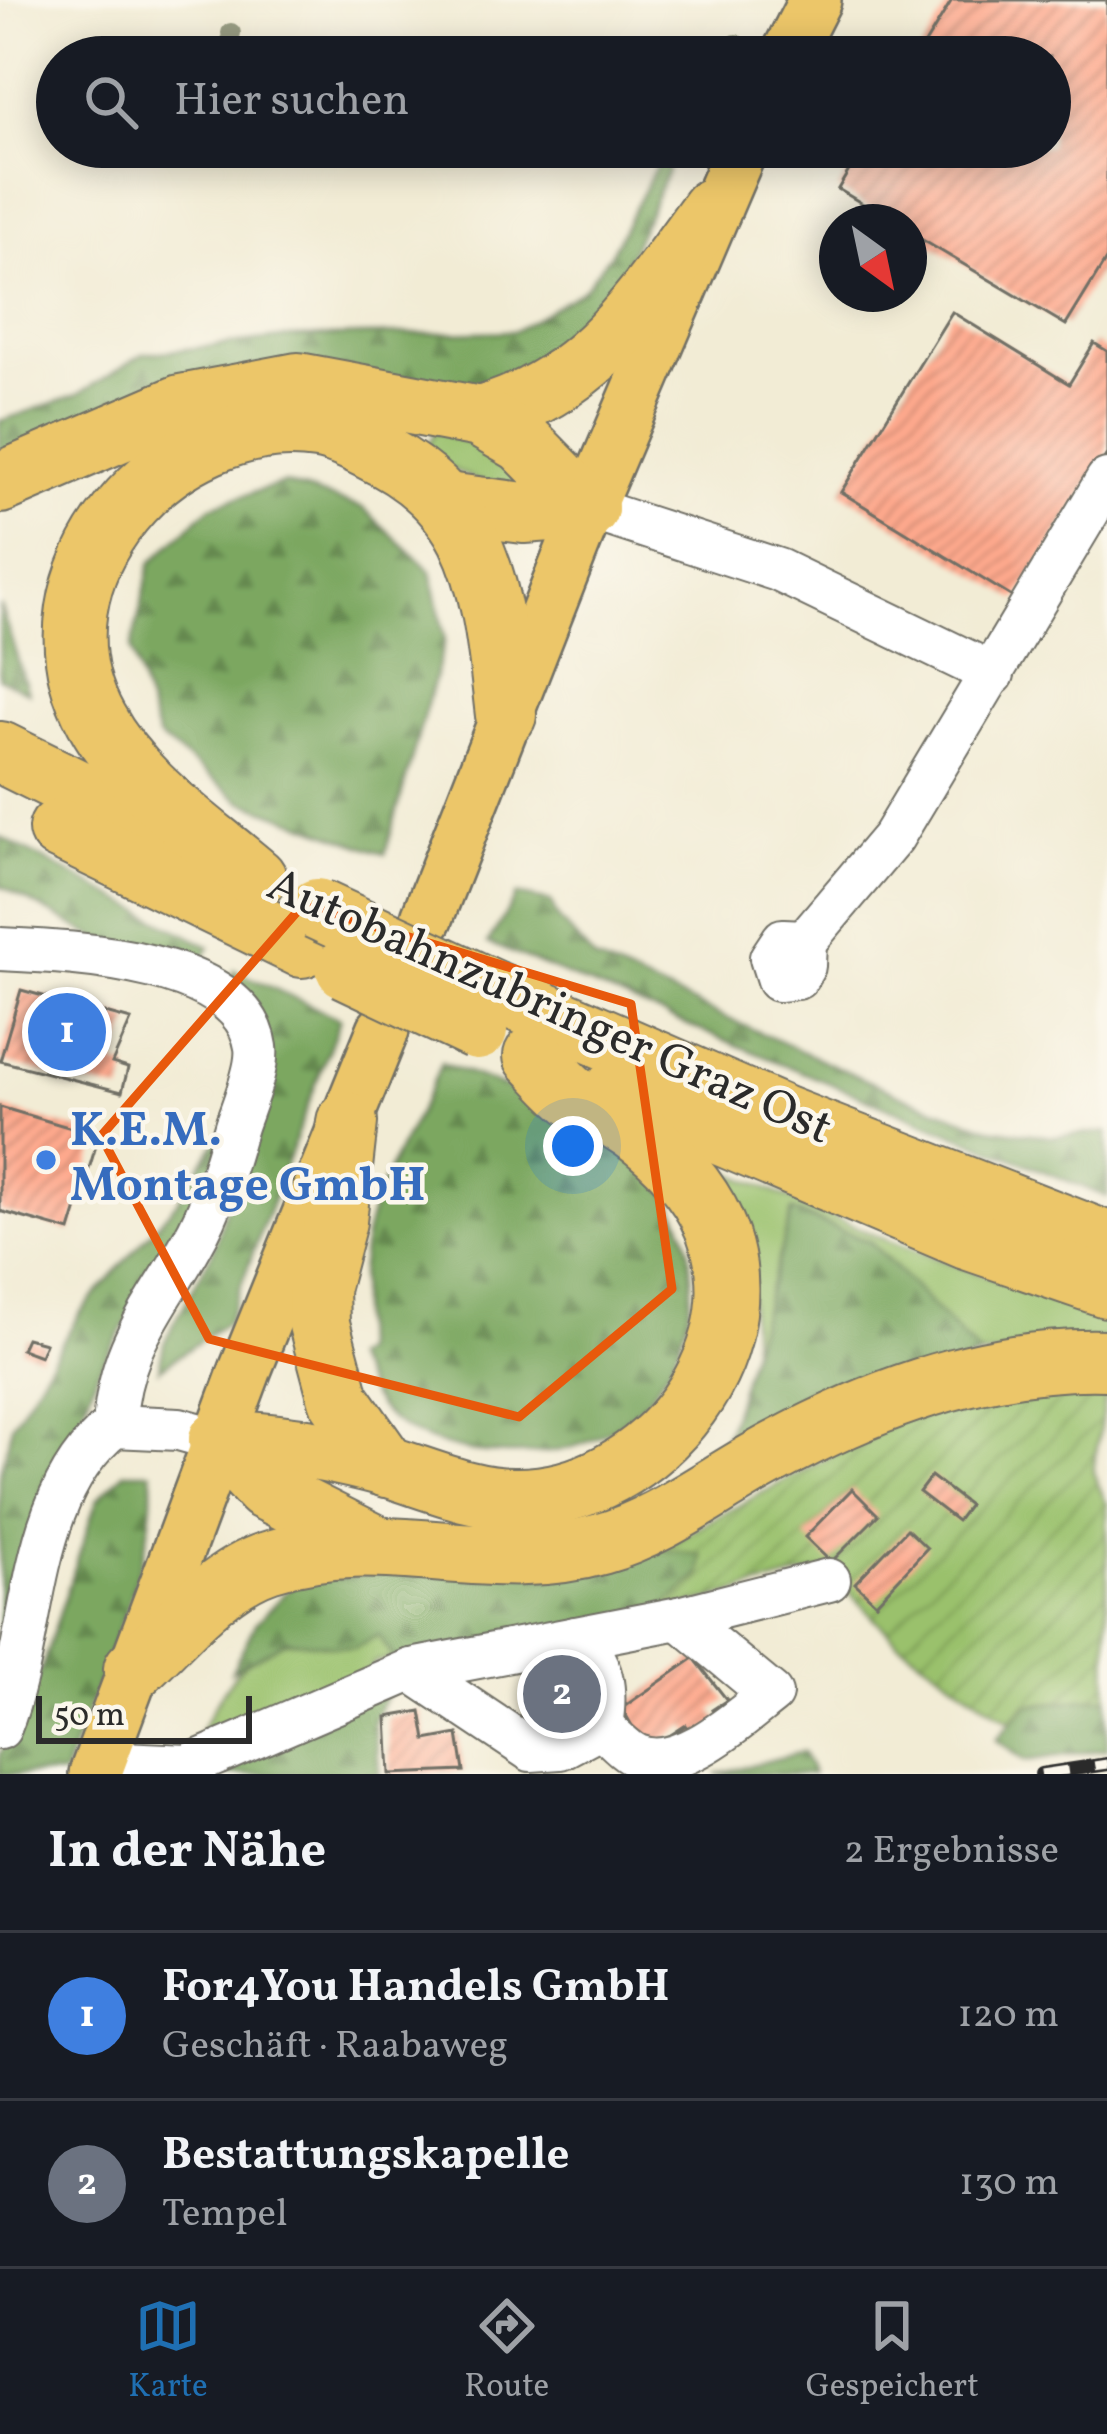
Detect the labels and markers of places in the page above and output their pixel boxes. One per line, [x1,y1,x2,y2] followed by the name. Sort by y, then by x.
[28,987,106,1077] pin: 1
[70,1099,426,1221] place label: K.E.M. Montage GmbH
[33,1147,59,1173] marker: K.E.M. Montage GmbH
[523,1649,601,1739] pin: 2

